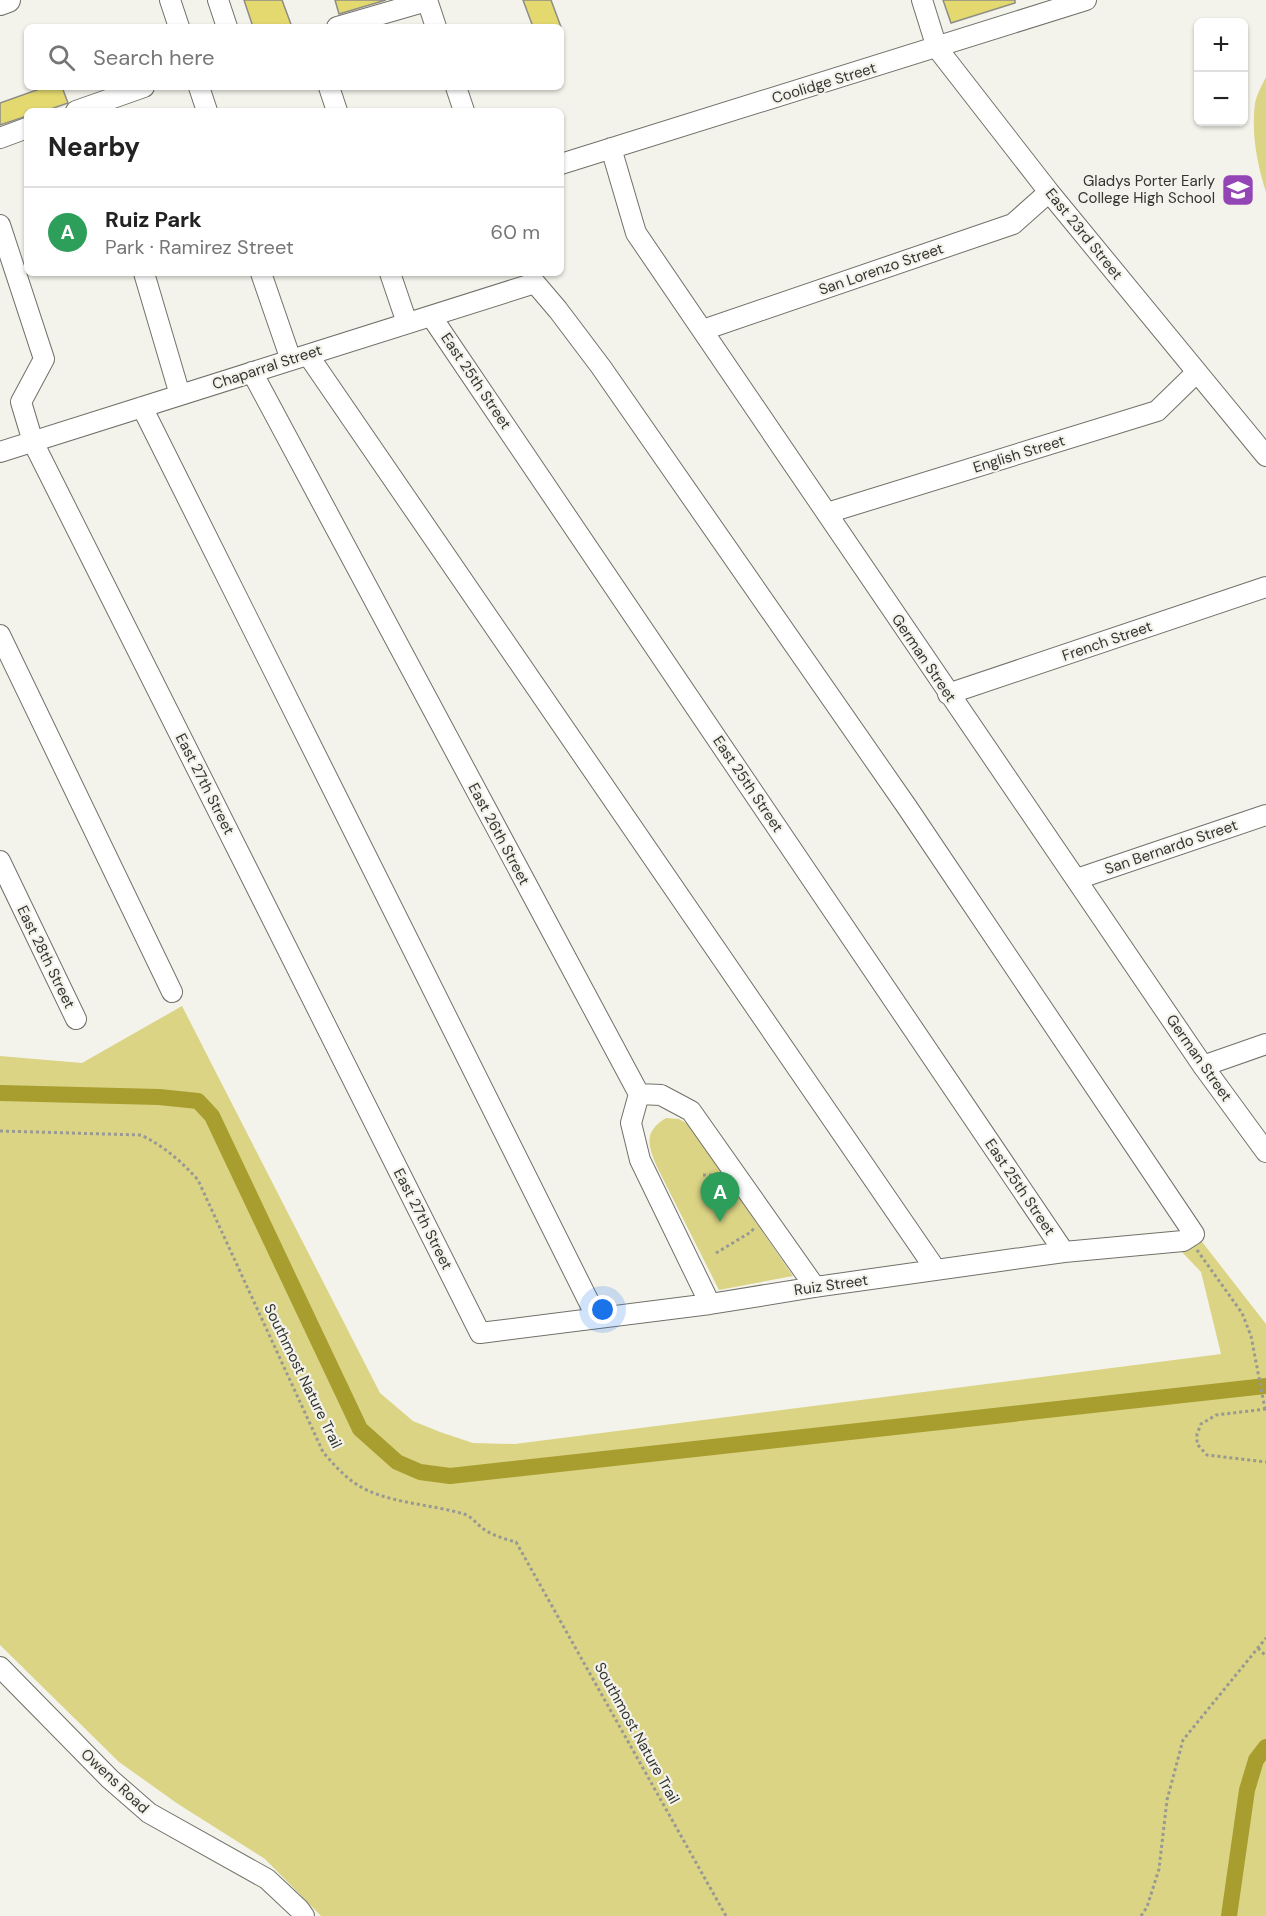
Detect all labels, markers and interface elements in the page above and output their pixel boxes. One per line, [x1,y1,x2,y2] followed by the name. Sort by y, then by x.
[1194,18,1248,126] map controls
[1194,18,1248,72] button: +
[24,24,564,90] search box
[45,41,78,74] icon: search
[93,43,214,72] text: Search here
[769,58,879,108] street label: Coolidge Street
[1194,72,1248,126] button: −
[48,130,140,164] text: Nearby
[1078,171,1216,208] place label: Gladys Porter Early College High School
[1220,172,1256,208] school or university icon: Gladys Porter Early College High School
[1041,184,1127,284] street label: East 23rd Street
[105,205,202,234] text: Ruiz Park
[60,219,75,245] text: A
[491,219,540,245] text: 60 m
[105,234,294,260] text: Park · Ramirez Street
[816,238,946,300] street label: San Lorenzo Street
[436,329,516,433] street label: East 25th Street
[210,340,325,394] street label: Chaparral Street
[971,431,1067,477] street label: English Street
[887,610,961,706] street label: German Street
[1059,616,1155,666] street label: French Street
[171,730,239,838] street label: East 27th Street
[708,732,788,836] street label: East 25th Street
[464,780,534,889] street label: East 26th Street
[1102,815,1240,879] street label: San Bernardo Street
[12,902,80,1012] street label: East 28th Street
[1162,1010,1237,1106] street label: German Street
[980,1135,1060,1239] street label: East 25th Street
[389,1165,457,1273] street label: East 27th Street
[700,1172,740,1222] pin: A
[793,1270,869,1300] street label: Ruiz Street
[588,1295,617,1324] your location
[259,1300,347,1452] street label: Southmost Nature Trail
[590,1659,684,1807] street label: Southmost Nature Trail
[77,1744,153,1818] street label: Owens Road

